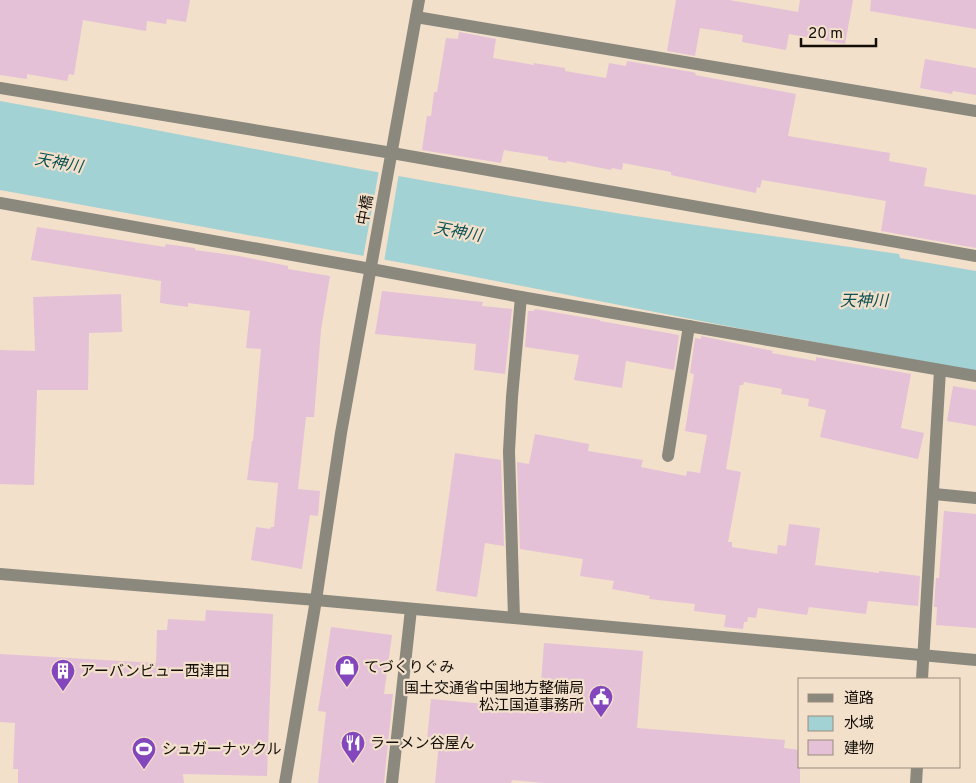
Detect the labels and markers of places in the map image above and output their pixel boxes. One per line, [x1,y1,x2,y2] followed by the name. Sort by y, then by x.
[334,654,360,688] shop icon: てづくりぐみ
[50,658,76,692] building icon: アーバンビュー西津田
[364,659,454,678] place label: てづくりぐみ
[80,663,230,682] place label: アーバンビュー西津田
[404,680,584,716] place label: 国土交通省中国地方整備局 松江国道事務所
[588,684,614,718] public building icon: 国土交通省中国地方整備局 松江国道事務所
[340,730,366,764] restaurant icon: ラーメン谷屋ん
[370,735,474,754] place label: ラーメン谷屋ん
[131,736,157,770] sports icon: シュガーナックル
[162,741,282,760] place label: シュガーナックル

